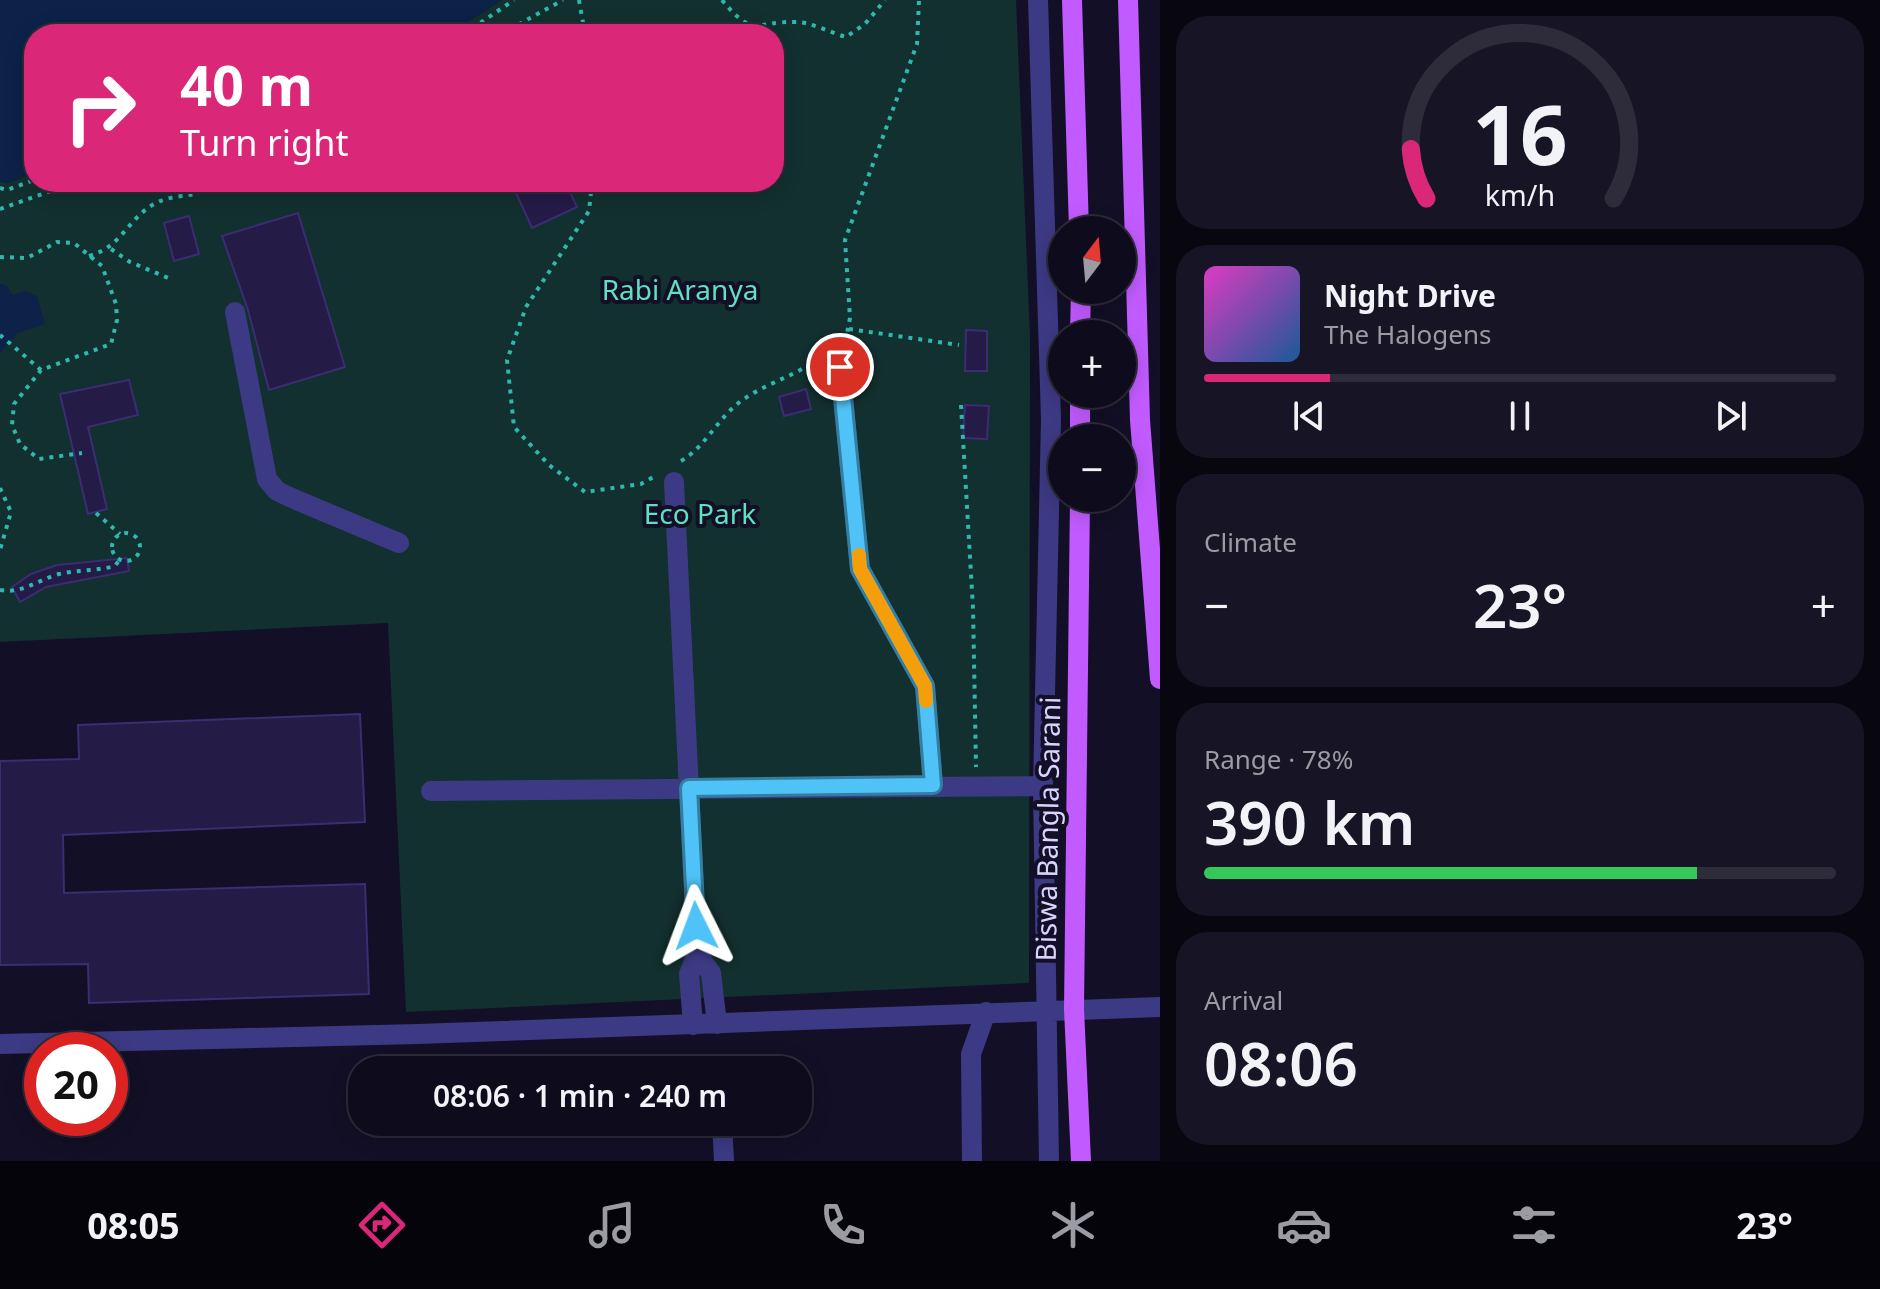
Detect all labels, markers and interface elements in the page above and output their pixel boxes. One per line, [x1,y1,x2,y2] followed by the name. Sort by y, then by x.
[180,46,313,122] text: 40 m
[48,56,152,160] icon: right
[1472,75,1568,188] text: 16
[180,118,348,167] text: Turn right
[1485,175,1555,214] text: km/h
[1048,216,1136,304] north arrow
[1048,216,1136,512] map controls
[602,270,758,308] park label: Rabi Aranya
[1324,275,1496,316] text: Night Drive
[1324,316,1491,352] text: The Halogens
[1048,320,1136,408] button: +
[806,333,874,401] pin
[818,345,862,389] icon: arrive
[1287,394,1331,438] icon: previous
[1498,394,1542,438] icon: pause
[1709,394,1753,438] icon: next
[1048,424,1136,512] button: −
[644,494,756,532] park label: Eco Park
[1204,524,1297,560] text: Climate
[1473,564,1567,646] text: 23°
[1204,575,1229,635] text: −
[1811,575,1836,635] text: +
[1026,696,1068,962] street label: Biswa Bangla Sarani
[1204,741,1353,777] text: Range · 78%
[1204,781,1415,863] text: 390 km
[654,884,738,968] position arrow
[1204,982,1283,1018] text: Arrival
[1204,1022,1358,1104] text: 08:06
[24,1032,128,1136] speed limit sign: 20
[433,1075,727,1116] text: 08:06 · 1 min · 240 m
[354,1197,410,1253] icon: directions
[584,1197,640,1253] icon: music
[815,1197,871,1253] icon: phone
[1045,1197,1101,1253] icon: climate
[1276,1197,1332,1253] icon: car
[1506,1197,1562,1253] icon: filters
[87,1201,180,1250] text: 08:05
[1736,1201,1793,1250] text: 23°

